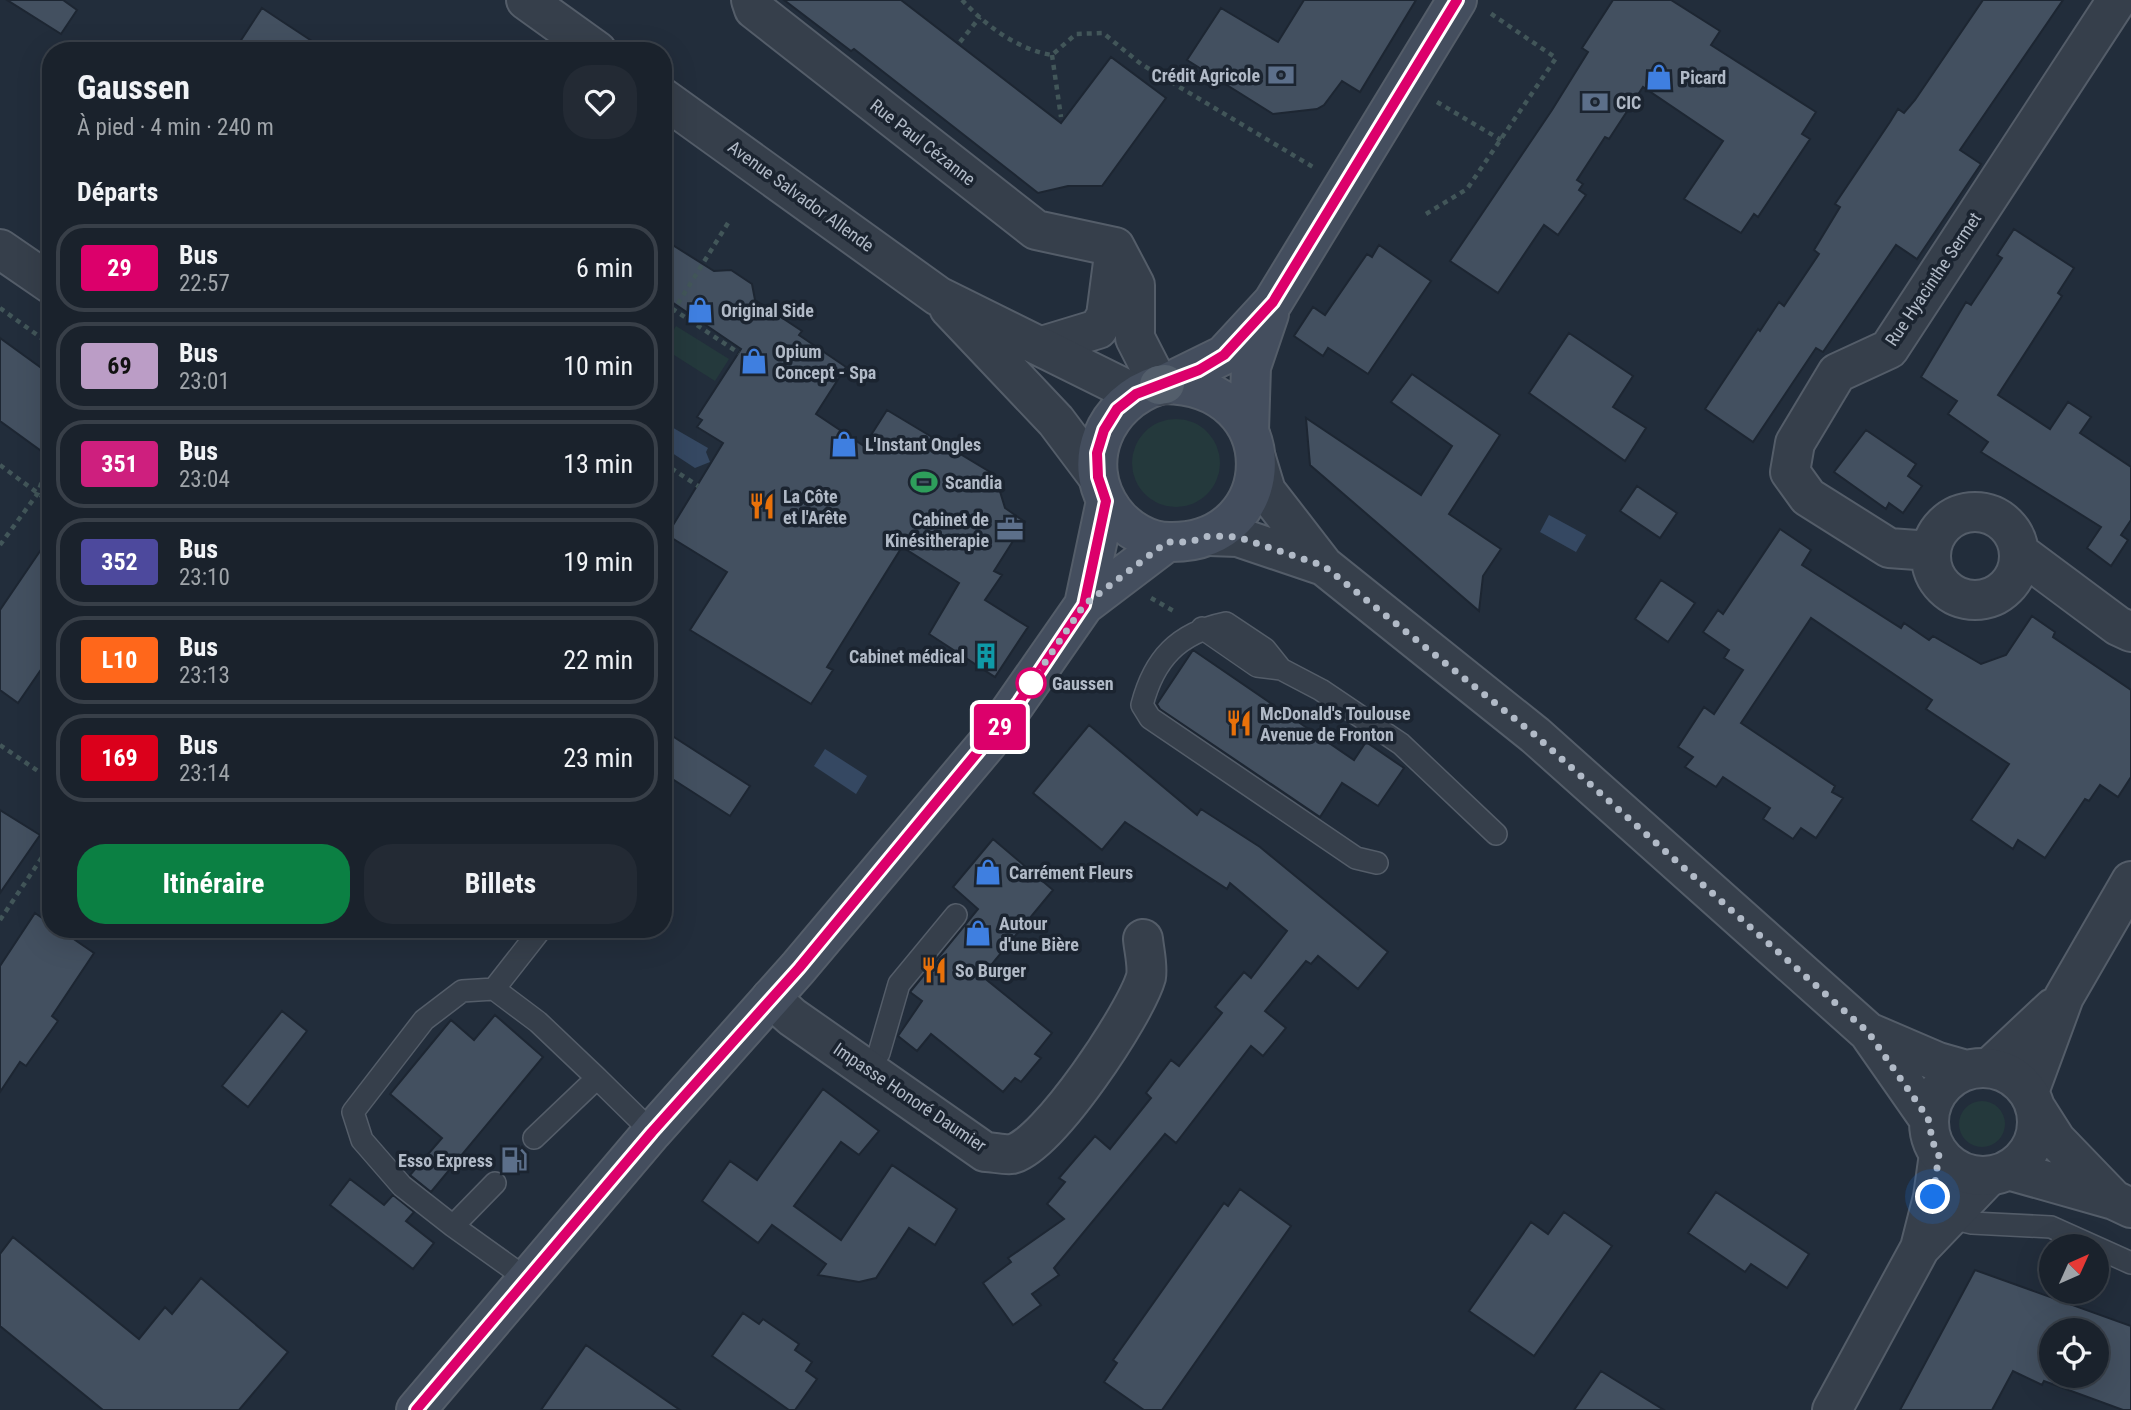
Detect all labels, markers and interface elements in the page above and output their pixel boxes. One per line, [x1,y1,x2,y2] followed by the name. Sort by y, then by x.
[1266,60,1296,90] bank icon: Crédit Agricole
[1644,62,1674,92] shop icon: Picard
[563,65,637,139] button: heart
[1152,65,1260,86] place label: Crédit Agricole
[1680,67,1726,88] place label: Picard
[77,68,190,107] text: Gaussen
[1580,87,1610,117] bank icon: CIC
[1616,92,1641,113] place label: CIC
[866,95,980,189] street label: Rue Paul Cézanne
[77,114,274,141] text: À pied · 4 min · 240 m
[724,136,878,256] street label: Avenue Salvador Allende
[77,177,158,207] text: Départs
[1881,208,1985,350] street label: Rue Hyacinthe Sermet
[179,240,218,270] text: Bus
[576,253,633,283] text: 6 min
[107,254,132,282] text: 29
[179,270,230,297] text: 22:57
[685,295,715,325] shop icon: Original Side
[721,300,814,321] place label: Original Side
[179,338,218,368] text: Bus
[775,341,876,383] place label: Opium Concept - Spa
[739,346,769,376] shop icon: Opium Concept - Spa
[563,351,633,381] text: 10 min
[107,352,132,380] text: 69
[179,368,230,395] text: 23:01
[829,429,859,459] shop icon: L'Instant Ongles
[865,434,981,455] place label: L'Instant Ongles
[179,436,218,466] text: Bus
[563,449,633,479] text: 13 min
[101,450,138,478] text: 351
[179,466,230,493] text: 23:04
[909,467,939,497] sports icon: Scandia
[945,472,1002,493] place label: Scandia
[783,486,847,528] place label: La Côte et l'Arête
[747,491,777,521] restaurant icon: La Côte et l'Arête
[885,509,989,551] place label: Cabinet de Kinésitherapie
[995,514,1025,544] office icon: Cabinet de Kinésitherapie
[179,534,218,564] text: Bus
[563,547,633,577] text: 19 min
[101,548,138,576] text: 352
[179,564,230,591] text: 23:10
[179,632,218,662] text: Bus
[971,641,1001,671] building icon: Cabinet médical
[563,645,633,675] text: 22 min
[102,646,137,674] text: L10
[849,646,965,667] place label: Cabinet médical
[179,662,230,689] text: 23:13
[1016,668,1046,698] marker: Gaussen
[1052,673,1114,694] place label: Gaussen
[1260,703,1411,745] place label: McDonald's Toulouse Avenue de Fronton
[968,704,1032,750] line badge: 29
[1224,708,1254,738] restaurant icon: McDonald's Toulouse Avenue de Fronton
[988,713,1012,741] text: 29
[179,730,218,760] text: Bus
[563,743,633,773] text: 23 min
[101,744,138,772] text: 169
[179,760,230,787] text: 23:14
[77,844,350,924] button: Itinéraire
[364,844,637,924] button: Billets
[973,857,1003,887] shop icon: Carrément Fleurs
[1009,862,1133,883] place label: Carrément Fleurs
[999,913,1079,955] place label: Autour d'une Bière
[963,918,993,948] shop icon: Autour d'une Bière
[919,955,949,985] restaurant icon: So Burger
[955,960,1026,981] place label: So Burger
[830,1038,991,1156] street label: Impasse Honoré Daumier
[499,1145,529,1175] fuel station icon: Esso Express
[398,1150,493,1171] place label: Esso Express
[1915,1179,1950,1214] your location
[2039,1234,2109,1304] north arrow
[2039,1234,2109,1388] map controls
[2039,1318,2109,1388] button: locate

